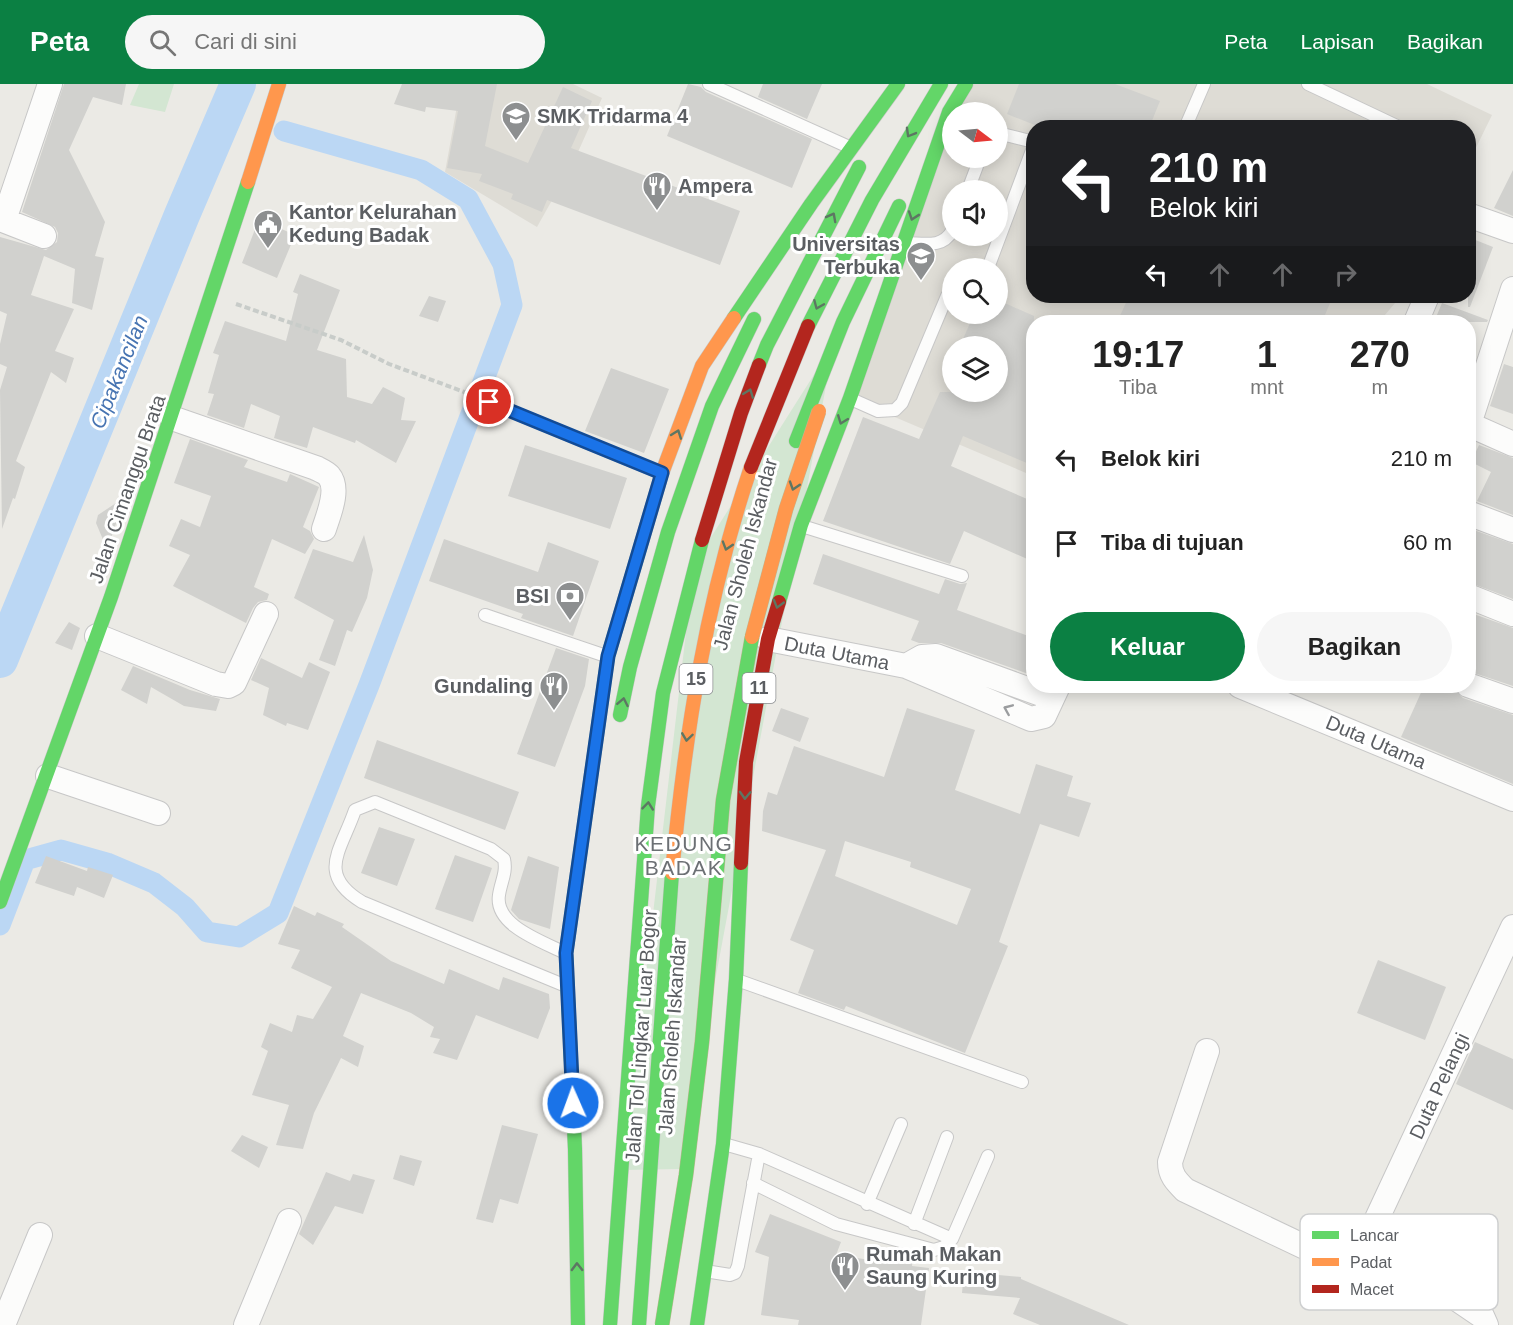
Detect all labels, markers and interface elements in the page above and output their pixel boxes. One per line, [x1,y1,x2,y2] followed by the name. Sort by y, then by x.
[125,15,545,69] search box
[30,26,89,57] text: Peta
[146,26,179,59] icon: search
[194,29,297,54] text: Cari di sini
[1224,30,1268,53] text: Peta
[1301,30,1374,53] text: Lapisan
[1407,30,1483,53] text: Bagikan
[500,100,532,142] school or university icon: SMK Tridarma 4
[942,102,1008,168] north arrow
[942,102,1008,402] map controls
[537,105,689,127] place label: SMK Tridarma 4
[906,127,917,137] one-way arrow
[1050,144,1128,222] icon: left
[1149,144,1268,191] text: 210 m
[641,170,673,212] restaurant icon: Ampera
[678,175,753,197] place label: Ampera
[942,180,1008,246] button: sound
[1149,193,1259,223] text: Belok kiri
[289,201,457,246] place label: Kantor Kelurahan Kedung Badak
[252,208,284,250] public building icon: Kantor Kelurahan Kedung Badak
[908,210,921,221] one-way arrow
[825,213,836,224] one-way arrow
[792,233,901,278] place label: Universitas Terbuka
[905,240,937,282] school or university icon: Universitas Terbuka
[942,258,1008,324] button: search
[1140,258,1173,291] icon: left
[1203,258,1236,291] icon: ahead
[1266,258,1299,291] icon: ahead
[1329,258,1362,291] icon: right
[813,299,825,310] one-way arrow
[85,312,152,432] water label: Cipakancilan
[1092,334,1184,375] text: 19:17
[1257,334,1277,375] text: 1
[1350,334,1410,375] text: 270
[942,336,1008,402] button: layers
[463,376,514,427] pin
[1119,376,1157,398] text: Tiba
[1250,376,1284,398] text: mnt
[1372,376,1388,398] text: m
[472,385,505,418] icon: arrive
[742,389,754,400] one-way arrow
[84,391,170,586] street label: Jalan Cimanggu Brata
[836,414,849,424] one-way arrow
[670,429,682,440] one-way arrow
[1050,443,1083,476] icon: left
[1101,446,1200,471] text: Belok kiri
[1391,446,1452,471] text: 210 m
[709,455,781,652] street label: Jalan Sholeh Iskandar
[789,480,801,491] one-way arrow
[1050,527,1083,560] icon: arrive
[1101,530,1244,555] text: Tiba di tujuan
[1403,530,1452,555] text: 60 m
[722,540,734,551] one-way arrow
[554,580,586,622] bank icon: BSI
[516,585,549,607] place label: BSI
[773,598,785,609] one-way arrow
[1050,612,1245,681] button: Keluar
[1257,612,1452,681] button: Bagikan
[783,632,892,674] street label: Duta Utama
[680,664,712,694] road number: 15
[538,670,570,712] restaurant icon: Gundaling
[742,673,776,703] road number: 11
[434,675,533,697] place label: Gundaling
[616,698,629,708] one-way arrow
[1003,704,1014,716] one-way arrow
[1323,711,1430,773] street label: Duta Utama
[682,732,694,742] one-way arrow
[738,791,751,800] one-way arrow
[641,801,654,810] one-way arrow
[635,832,733,879] district label: KEDUNG BADAK
[621,908,661,1164] street label: Jalan Tol Lingkar Luar Bogor
[654,936,690,1135] street label: Jalan Sholeh Iskandar
[1405,1029,1473,1143] street label: Duta Pelangi
[541,1071,605,1135] position arrow
[1300,1214,1498,1310] legend
[1350,1227,1400,1244] text: Lancar
[866,1243,1002,1288] place label: Rumah Makan Saung Kuring
[829,1250,861,1292] restaurant icon: Rumah Makan Saung Kuring
[1350,1254,1392,1271] text: Padat
[571,1262,583,1271] one-way arrow
[1350,1281,1394,1298] text: Macet

